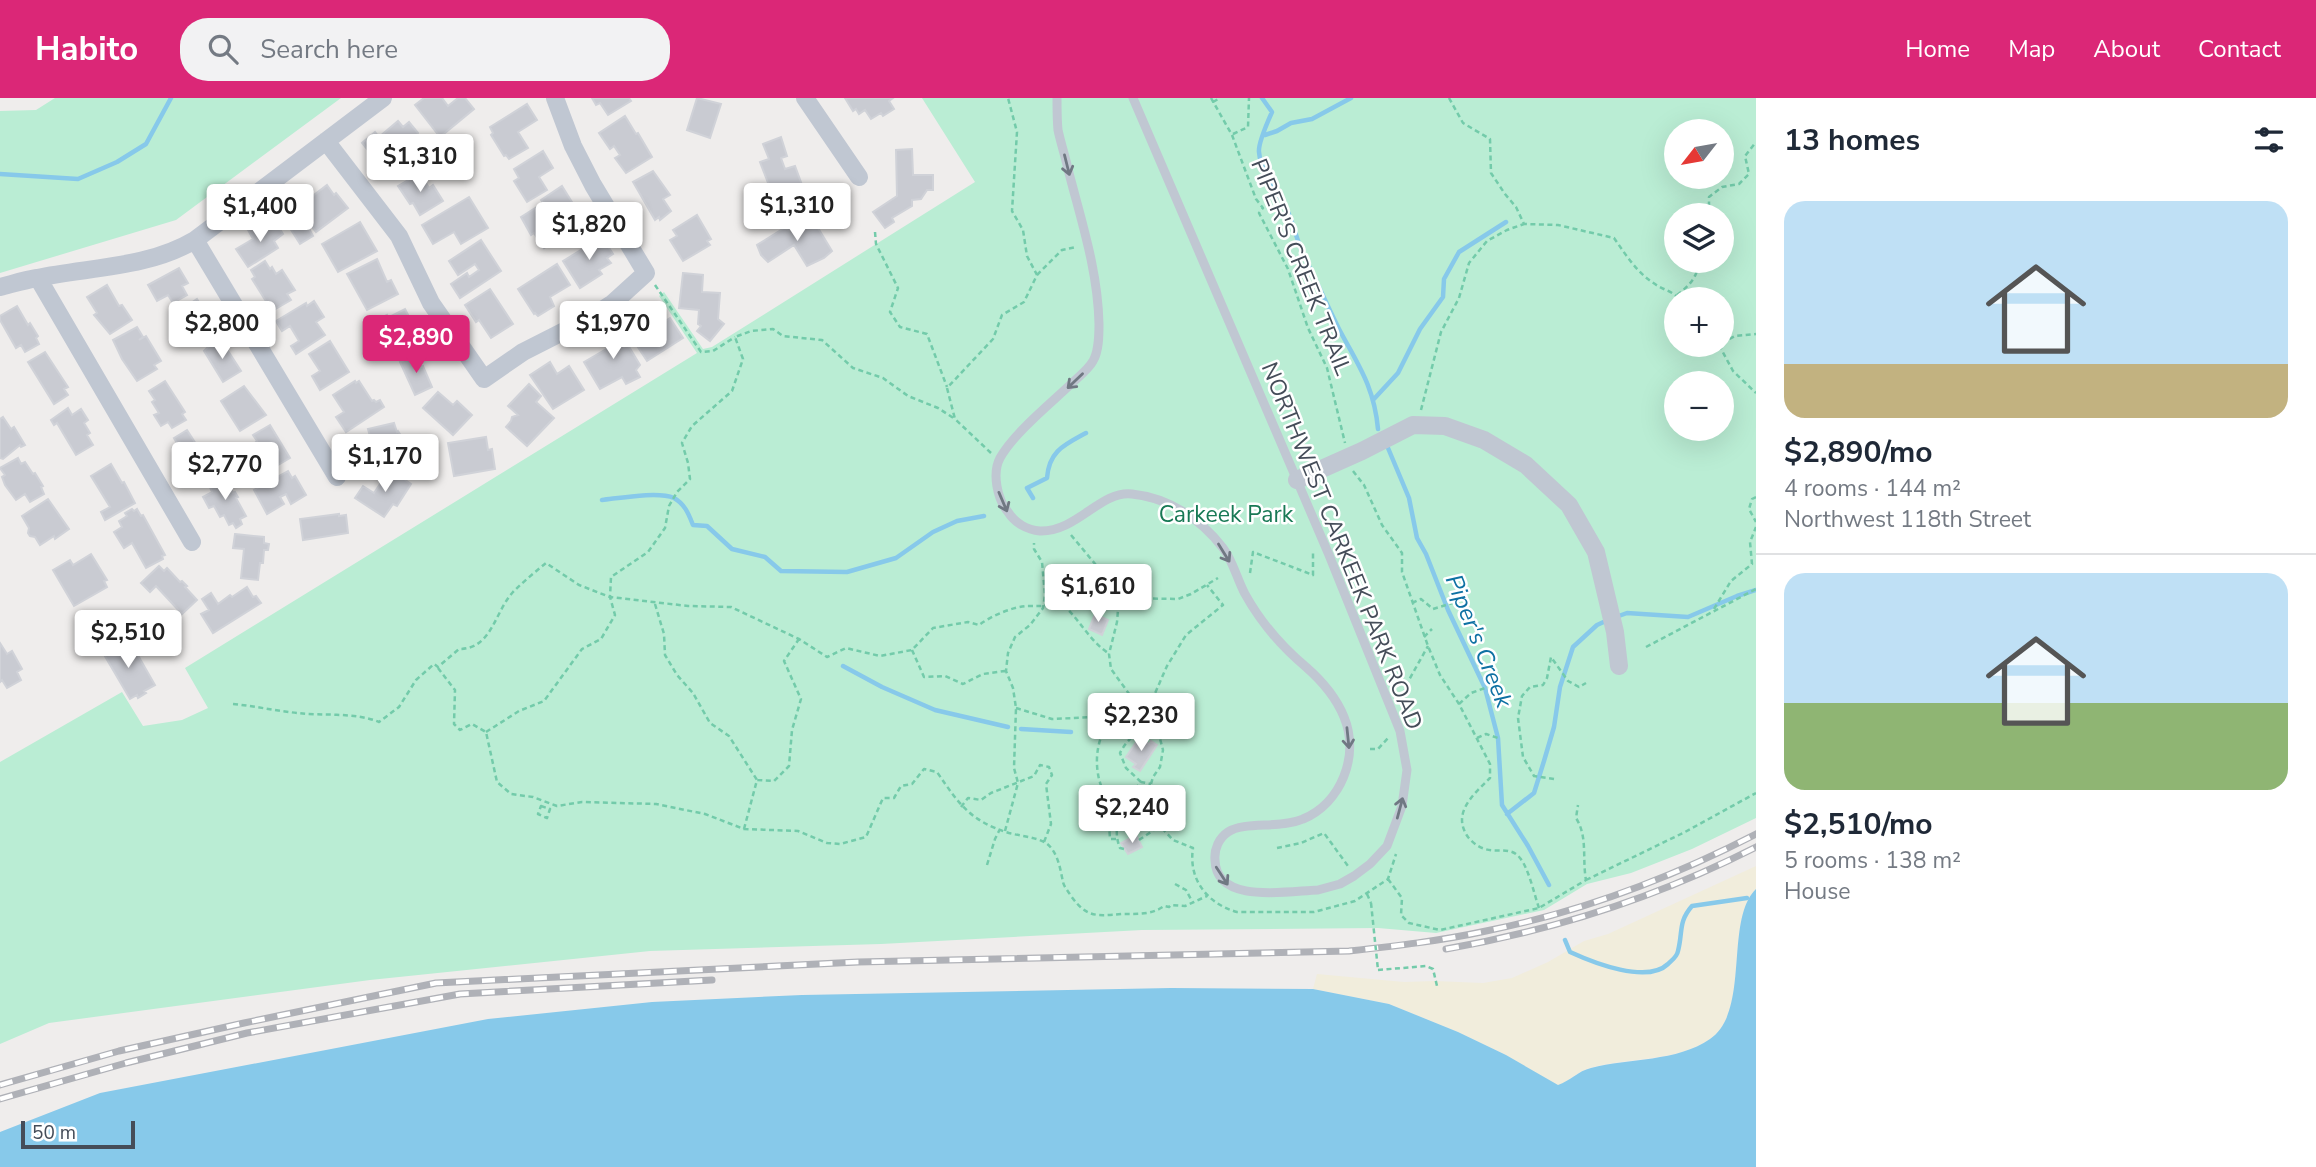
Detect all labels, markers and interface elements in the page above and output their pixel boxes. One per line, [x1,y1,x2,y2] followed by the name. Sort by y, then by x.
[180,18,670,81] search box
[35,27,138,72] text: Habito
[204,30,242,68] icon: search
[260,32,398,67] text: Search here
[1905,33,1970,65] text: Home
[2008,33,2055,65] text: Map
[2093,33,2160,65] text: About
[2198,33,2281,65] text: Contact
[1664,119,1734,189] north arrow
[1664,119,1734,441] map controls
[1784,120,1920,161] text: 13 homes
[2250,121,2288,159] icon: filters
[363,134,477,194] pin: $1,310
[383,141,457,172] text: $1,310
[1061,153,1074,176] one-way arrow
[1243,154,1359,380] street label: PIPER'S CREEK TRAIL
[203,184,317,244] pin: $1,400
[740,184,854,243] pin: $1,310
[760,190,834,221] text: $1,310
[223,191,297,222] text: $1,400
[532,202,646,262] pin: $1,820
[1664,203,1734,273] button: layers
[552,209,626,240] text: $1,820
[1973,246,2099,372] icon: home
[1664,287,1734,357] button: +
[165,302,279,361] pin: $2,800
[556,302,670,361] pin: $1,970
[185,308,259,339] text: $2,800
[576,308,650,339] text: $1,970
[359,316,473,375] pin: $2,890
[379,322,453,353] text: $2,890
[1254,358,1430,734] street label: NORTHWEST CARKEEK PARK ROAD
[1664,371,1734,441] button: −
[1067,372,1084,389] one-way arrow
[1784,432,1933,473] text: $2,890/mo
[328,434,442,494] pin: $1,170
[348,441,422,472] text: $1,170
[168,442,282,502] pin: $2,770
[188,449,262,480] text: $2,770
[1784,473,1961,504] text: 4 rooms · 144 m²
[997,491,1010,512] one-way arrow
[1159,499,1294,530] park label: Carkeek Park
[1784,504,2031,535] text: Northwest 118th Street
[1218,542,1232,562] one-way arrow
[1041,564,1155,624] pin: $1,610
[1438,570,1521,713] water label: Piper's Creek
[1061,571,1135,602] text: $1,610
[71,610,185,670] pin: $2,510
[91,617,165,648] text: $2,510
[1973,618,2099,744] icon: home
[1084,694,1198,753] pin: $2,230
[1104,700,1178,731] text: $2,230
[1342,726,1355,749] one-way arrow
[1075,786,1189,845] pin: $2,240
[1095,792,1169,823] text: $2,240
[1394,797,1407,820] one-way arrow
[1784,804,1933,845] text: $2,510/mo
[1784,845,1961,876] text: 5 rooms · 138 m²
[1214,866,1229,885] one-way arrow
[1784,876,1851,907] text: House
[21,1118,135,1150] scale bar
[32,1120,76,1146] text: 50 m

